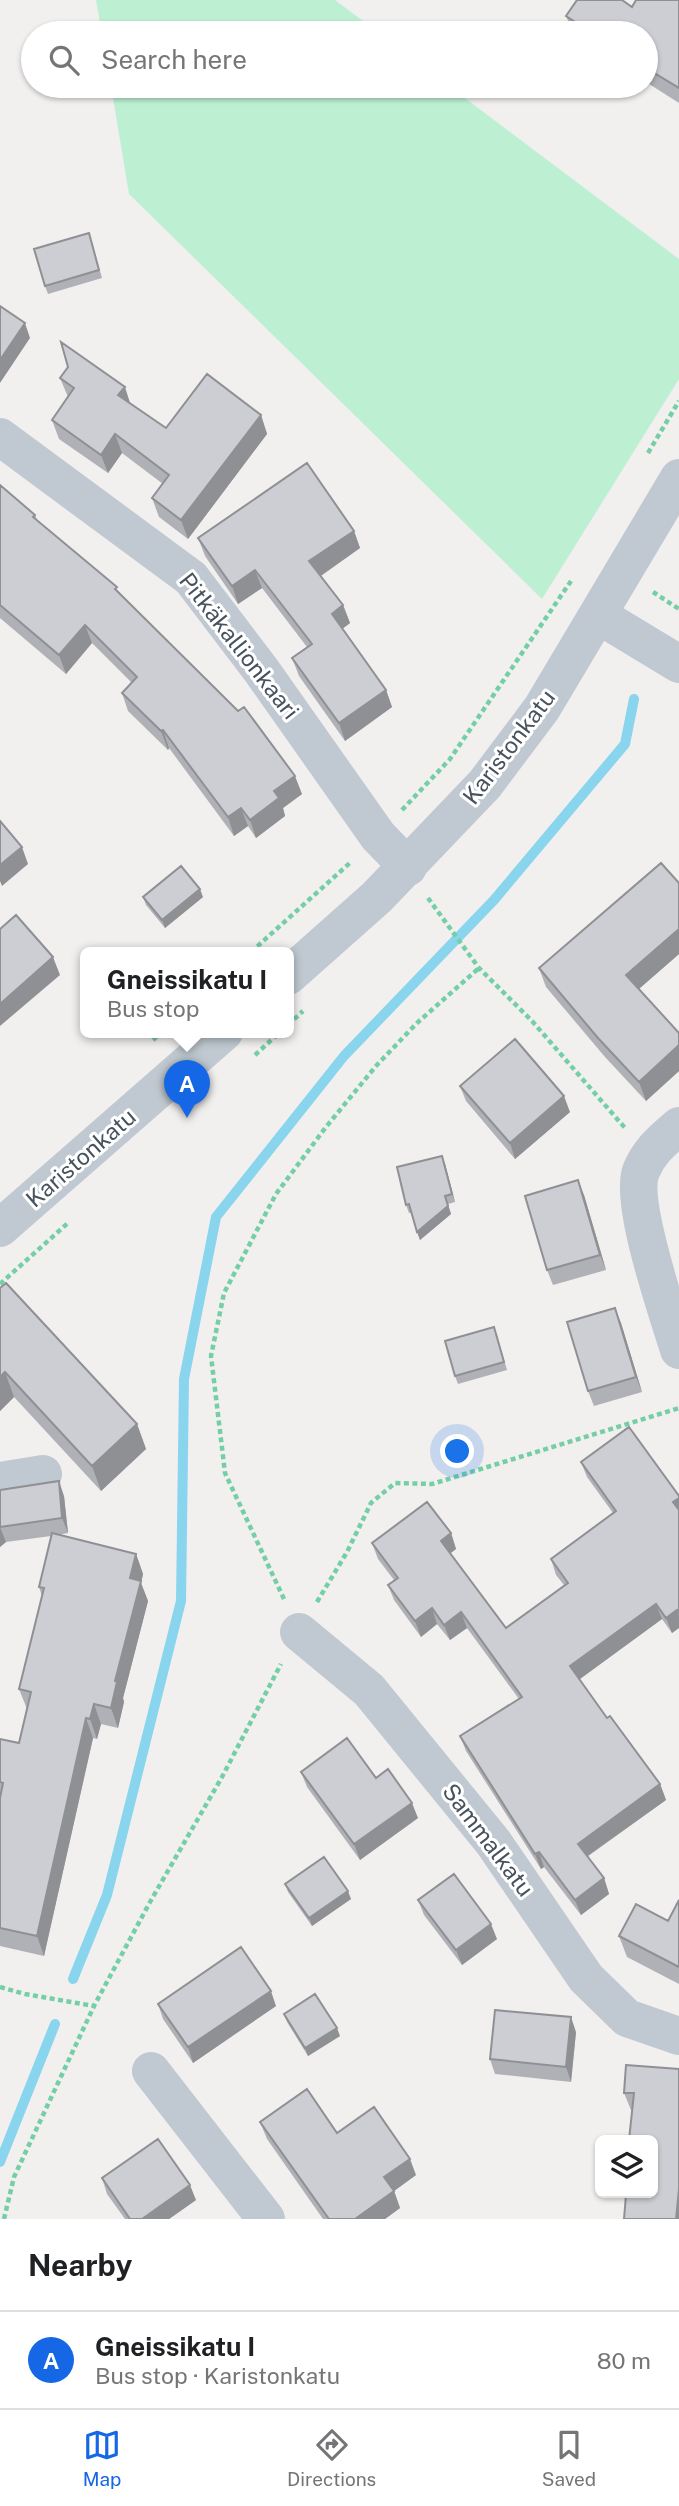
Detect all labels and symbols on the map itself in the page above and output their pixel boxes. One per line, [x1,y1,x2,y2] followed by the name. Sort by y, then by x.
[174,567,305,724] street label: Pitkäkallionkaari
[457,684,560,809] street label: Karistonkatu
[164,1060,210,1118] pin: A
[20,1103,141,1212] street label: Karistonkatu
[440,1434,474,1468] your location
[437,1778,540,1901] street label: Sammalkatu

